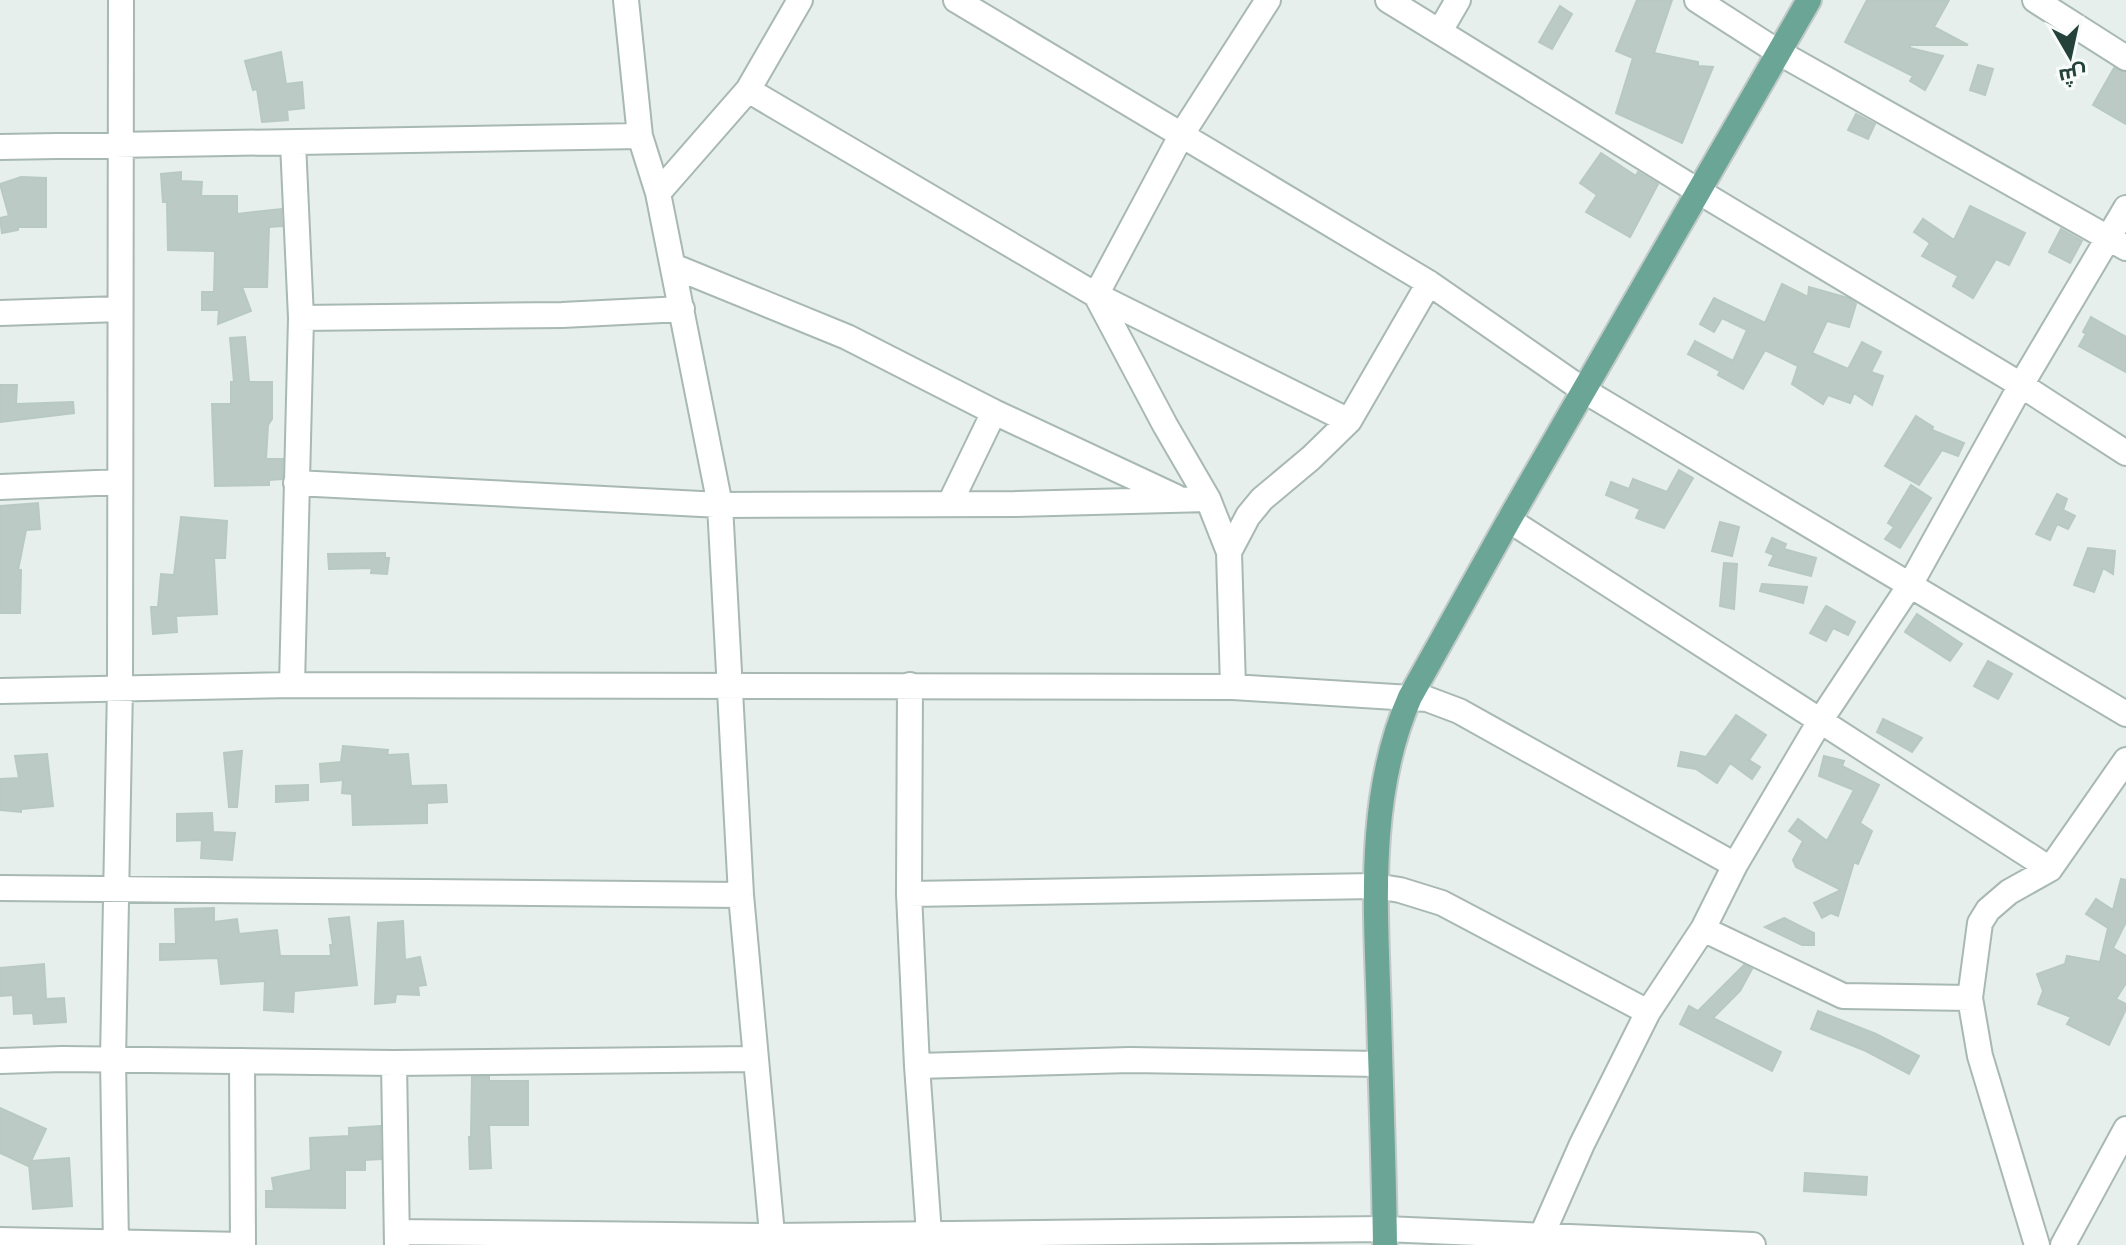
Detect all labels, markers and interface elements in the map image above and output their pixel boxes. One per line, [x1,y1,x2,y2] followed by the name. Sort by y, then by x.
[2030,16,2110,96] north arrow
[2057,60,2089,92] text: ش

